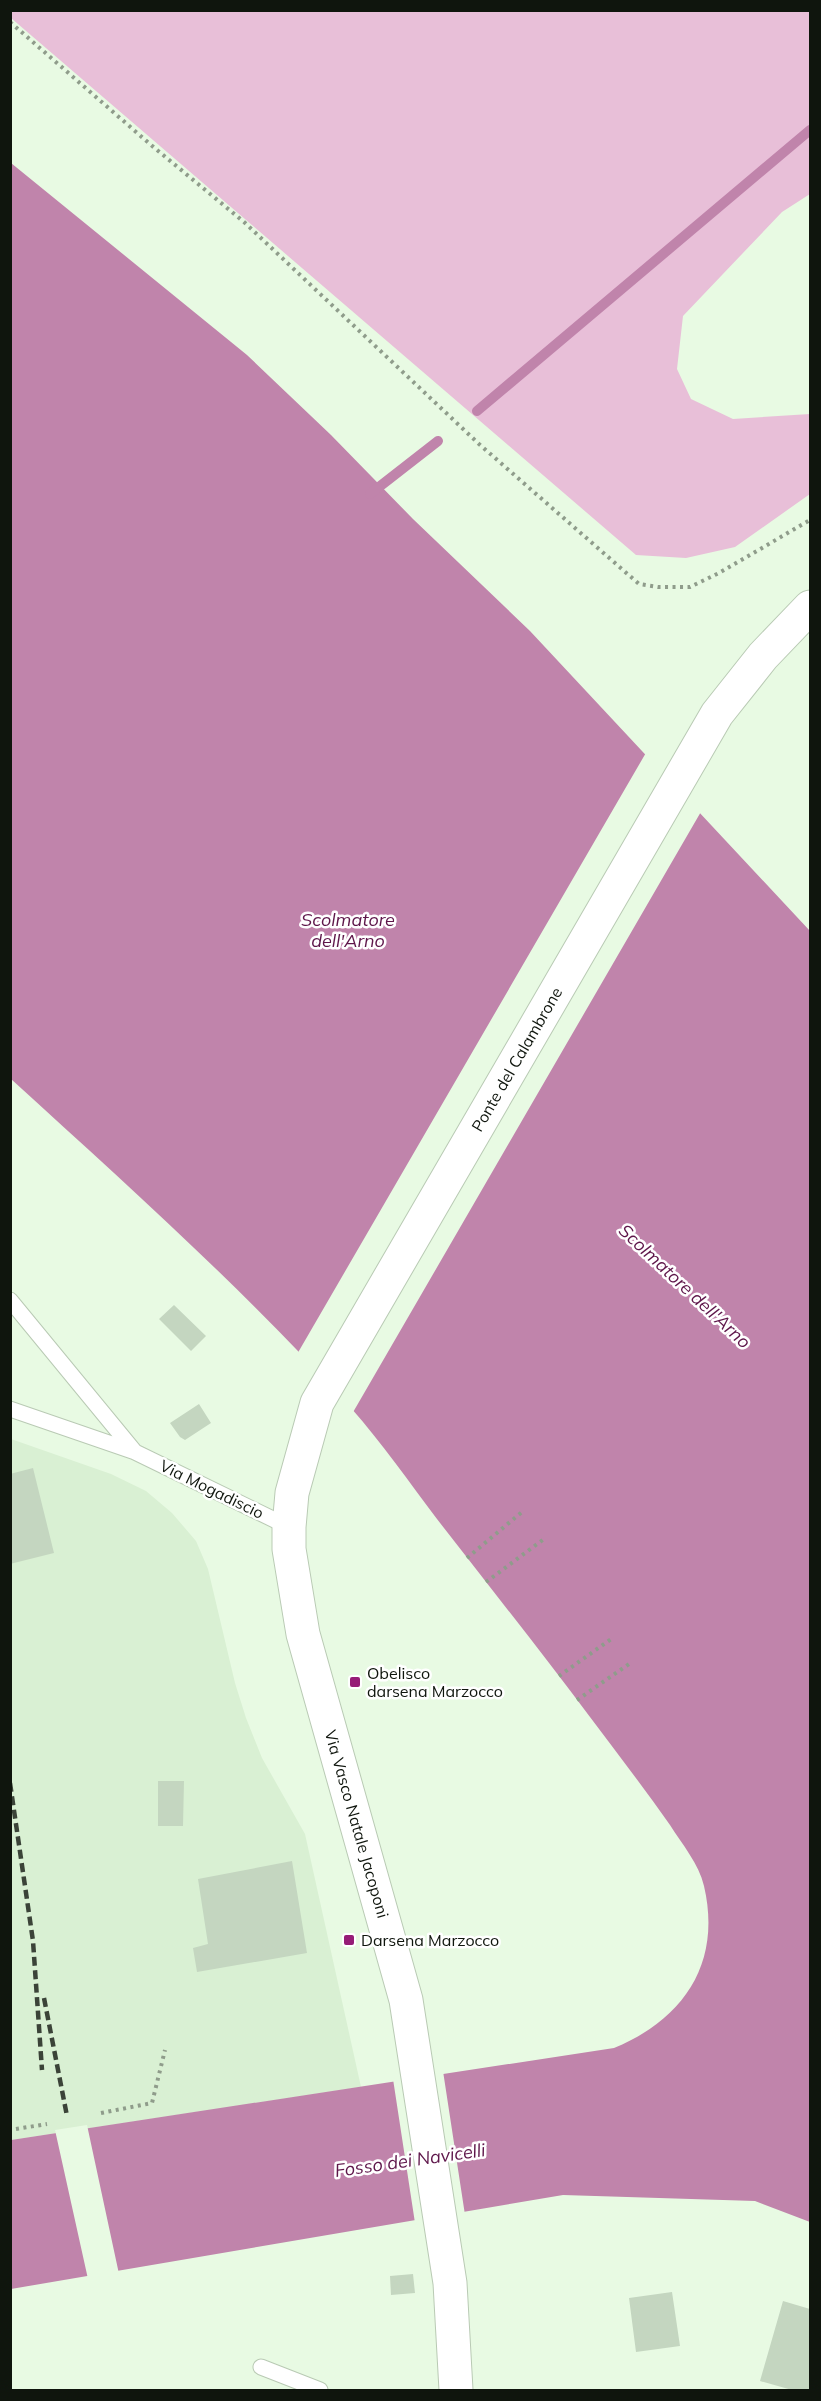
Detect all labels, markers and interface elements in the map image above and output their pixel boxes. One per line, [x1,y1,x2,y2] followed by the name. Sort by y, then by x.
[301,908,395,952] water label: Scolmatore dell'Arno
[467,983,566,1135] street label: Ponte del Calambrone
[614,1219,756,1353] water label: Scolmatore dell'Arno
[157,1455,267,1523] street label: Via Mogadiscio
[367,1663,503,1701] place label: Obelisco darsena Marzocco
[348,1675,362,1689] marker: Obelisco darsena Marzocco
[321,1728,393,1920] street label: Via Vasco Natale Jacoponi
[361,1930,499,1950] place label: Darsena Marzocco
[342,1933,356,1947] marker: Darsena Marzocco
[333,2138,487,2182] water label: Fosso dei Navicelli

